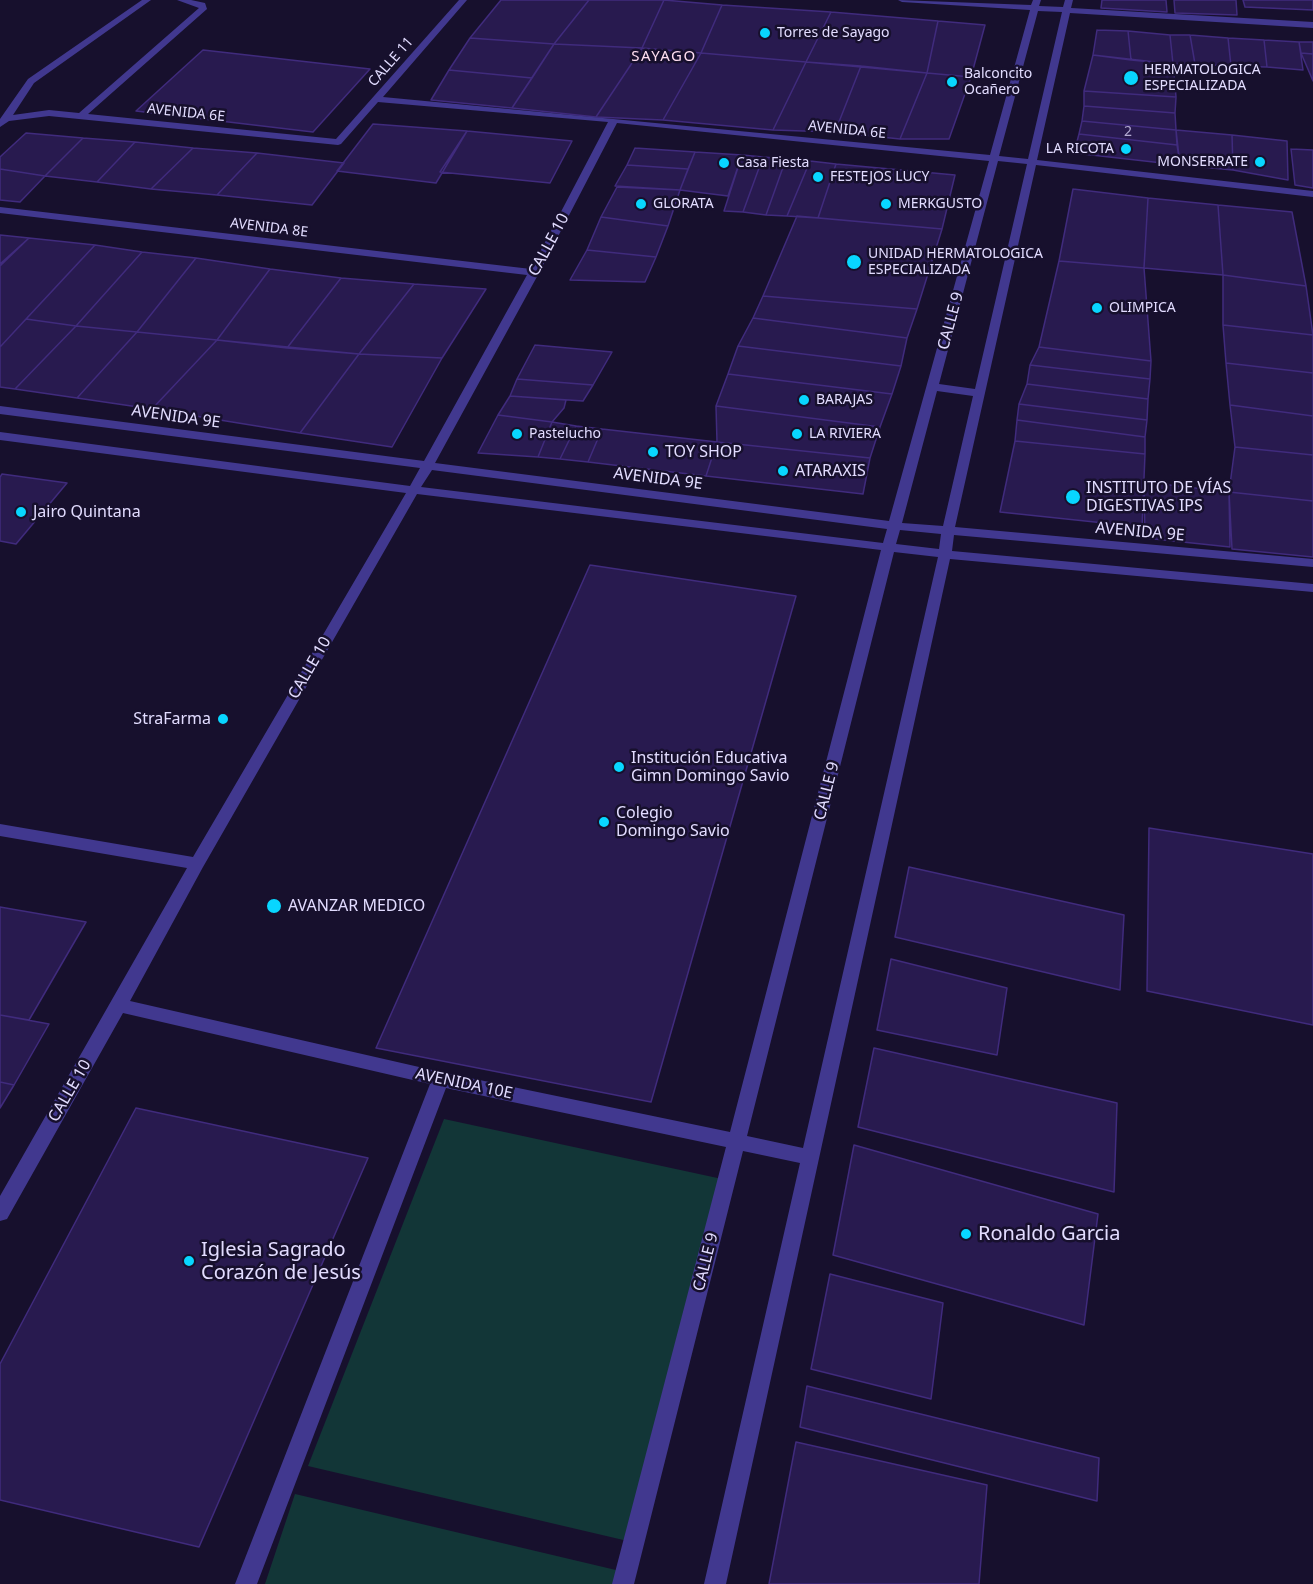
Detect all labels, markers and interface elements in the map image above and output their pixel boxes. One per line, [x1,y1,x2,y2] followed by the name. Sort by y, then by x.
[777,25,890,41] place label: Torres de Sayago
[758,26,772,40] marker: Torres de Sayago
[365,34,417,90] street label: CALLE 11
[631,48,697,66] district label: SAYAGO
[1144,62,1261,94] place label: HERMATOLOGICA ESPECIALIZADA
[964,66,1032,98] place label: Balconcito Ocañero
[1122,69,1140,87] marker: HERMATOLOGICA ESPECIALIZADA
[945,75,959,89] marker: Balconcito Ocañero
[146,101,226,125] street label: AVENIDA 6E
[807,118,887,142] street label: AVENIDA 6E
[1124,124,1132,140] house number: 2
[1046,141,1114,157] place label: LA RICOTA
[1119,142,1133,156] marker: LA RICOTA
[1157,154,1248,170] place label: MONSERRATE
[736,155,809,171] place label: Casa Fiesta
[1253,155,1267,169] marker: MONSERRATE
[717,156,731,170] marker: Casa Fiesta
[830,169,929,185] place label: FESTEJOS LUCY
[811,170,825,184] marker: FESTEJOS LUCY
[653,196,714,212] place label: GLORATA
[898,196,982,212] place label: MERKGUSTO
[634,197,648,211] marker: GLORATA
[879,197,893,211] marker: MERKGUSTO
[524,210,574,280] street label: CALLE 10
[229,215,309,241] street label: AVENIDA 8E
[868,246,1043,278] place label: UNIDAD HERMATOLOGICA ESPECIALIZADA
[845,253,863,271] marker: UNIDAD HERMATOLOGICA ESPECIALIZADA
[934,290,968,352] street label: CALLE 9
[1109,300,1176,316] place label: OLIMPICA
[1090,301,1104,315] marker: OLIMPICA
[816,392,873,408] place label: BARAJAS
[797,393,811,407] marker: BARAJAS
[130,401,222,433] street label: AVENIDA 9E
[529,426,601,442] place label: Pastelucho
[809,426,881,442] place label: LA RIVIERA
[510,427,524,441] marker: Pastelucho
[790,427,804,441] marker: LA RIVIERA
[665,442,742,462] place label: TOY SHOP
[646,445,660,459] marker: TOY SHOP
[795,461,866,481] place label: ATARAXIS
[612,464,704,494] street label: AVENIDA 9E
[776,464,790,478] marker: ATARAXIS
[1086,478,1231,516] place label: INSTITUTO DE VÍAS DIGESTIVAS IPS
[1064,488,1082,506] marker: INSTITUTO DE VÍAS DIGESTIVAS IPS
[33,502,141,522] place label: Jairo Quintana
[14,505,28,519] marker: Jairo Quintana
[1095,519,1185,545] street label: AVENIDA 9E
[285,634,335,702] street label: CALLE 10
[133,709,211,729] place label: StraFarma
[216,712,230,726] marker: StraFarma
[631,748,789,786] place label: Institución Educativa Gimn Domingo Savio
[612,760,626,774] marker: Institución Educativa Gimn Domingo Savio
[811,760,843,822] street label: CALLE 9
[616,803,730,841] place label: Colegio Domingo Savio
[597,815,611,829] marker: Colegio Domingo Savio
[288,896,425,916] place label: AVANZAR MEDICO
[265,897,283,915] marker: AVANZAR MEDICO
[45,1057,95,1125] street label: CALLE 10
[414,1064,514,1104] street label: AVENIDA 10E
[978,1222,1120,1246] place label: Ronaldo Garcia
[959,1227,973,1241] marker: Ronaldo Garcia
[690,1231,722,1293] street label: CALLE 9
[201,1238,361,1285] place label: Iglesia Sagrado Corazón de Jesús
[182,1254,196,1268] marker: Iglesia Sagrado Corazón de Jesús

